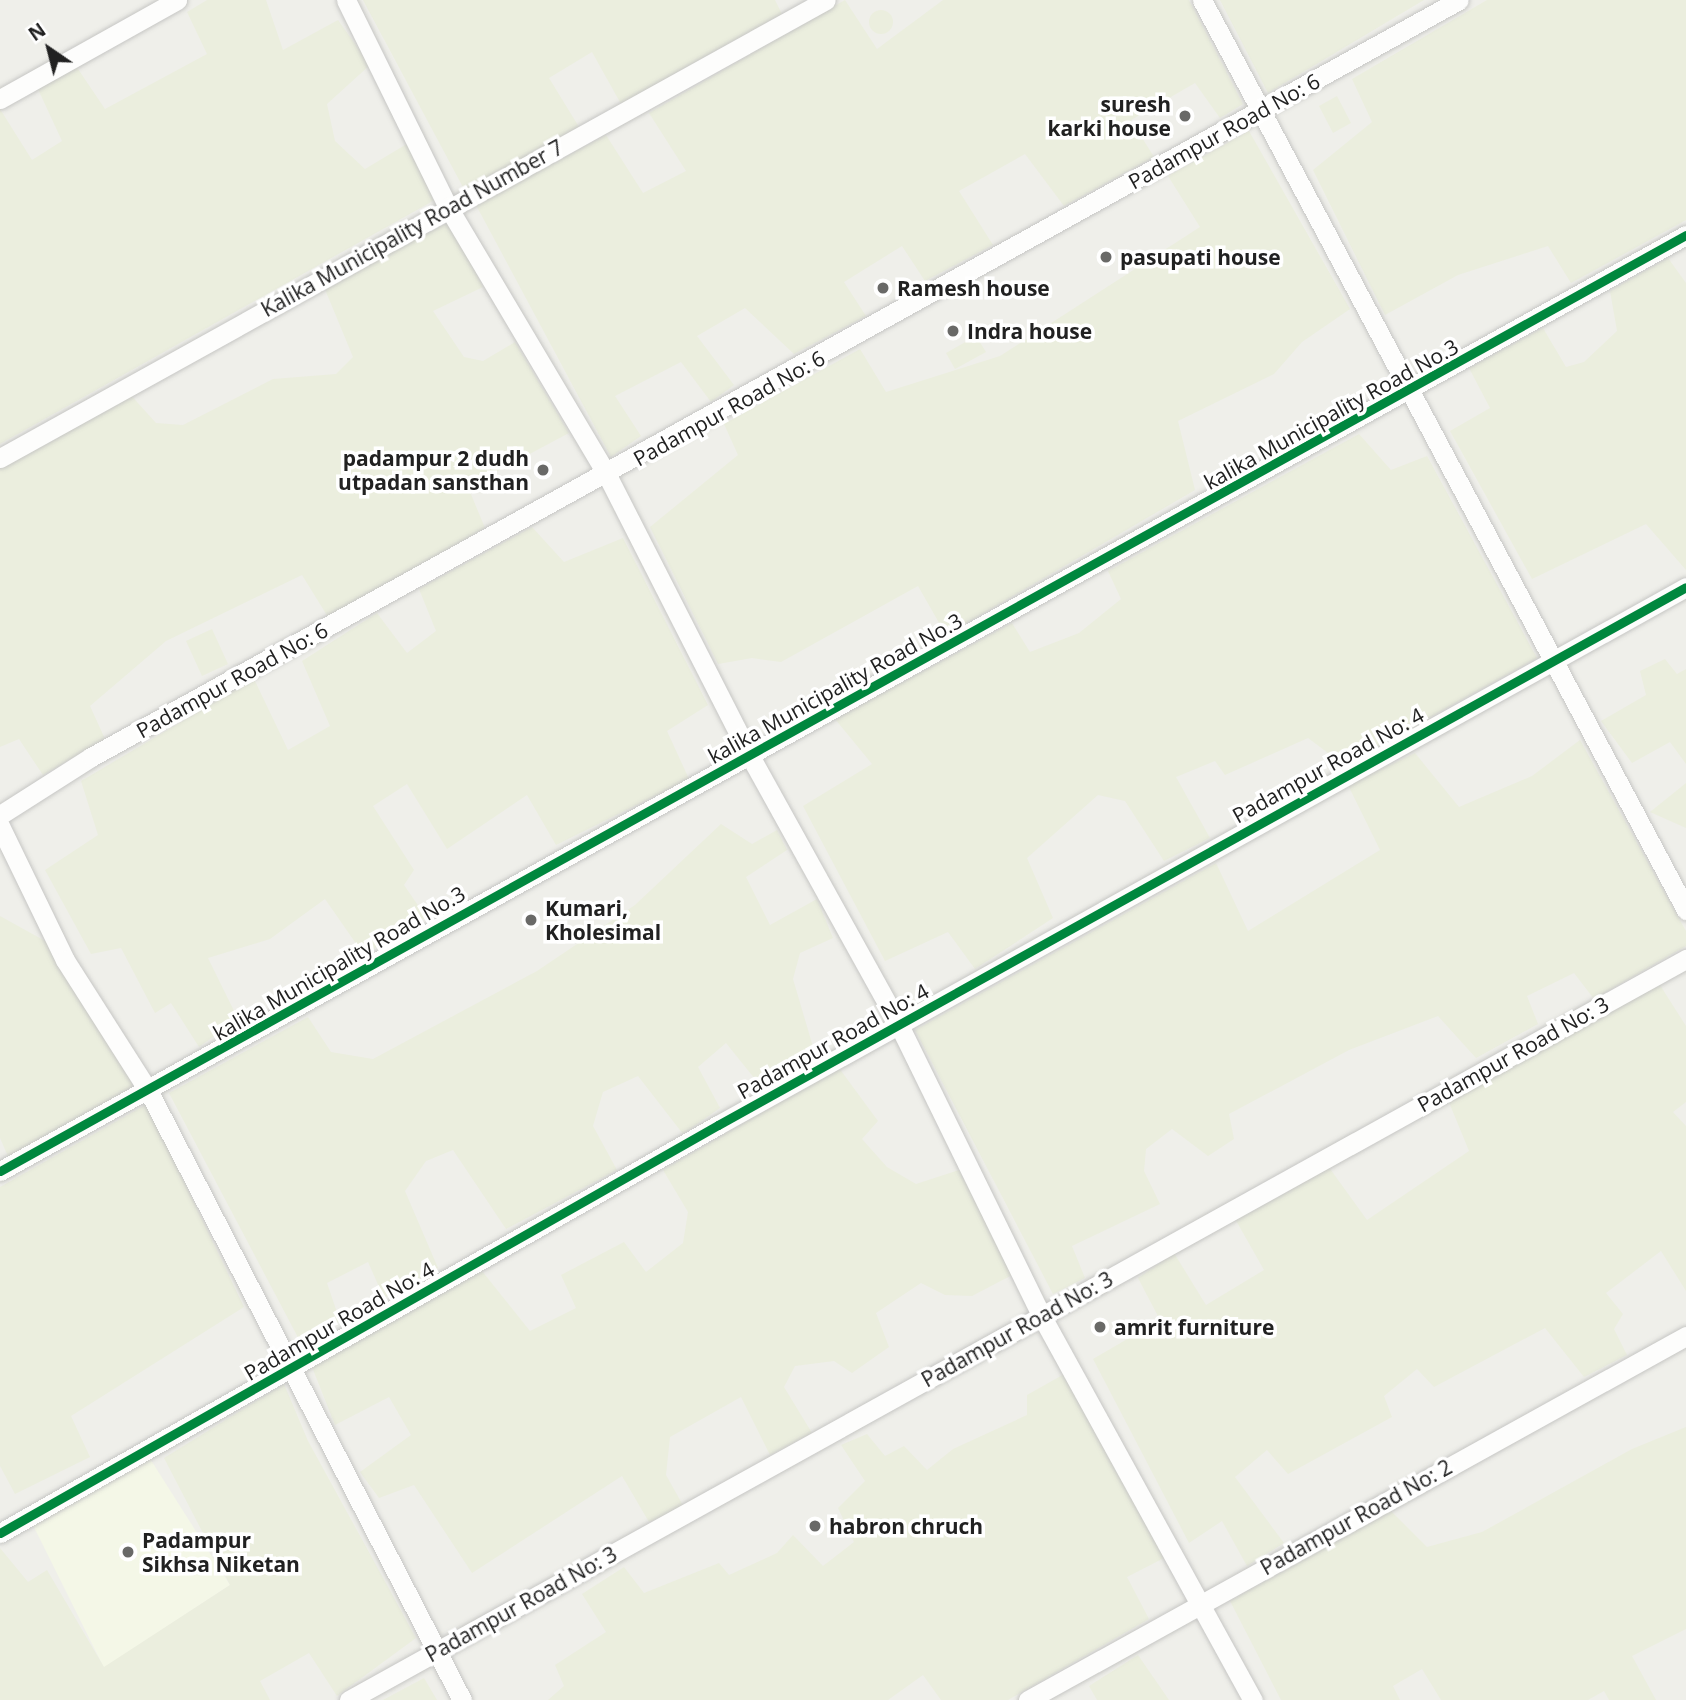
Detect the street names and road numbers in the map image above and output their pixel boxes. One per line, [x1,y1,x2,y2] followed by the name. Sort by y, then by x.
[1124,68,1324,194] street label: Padampur Road No: 6
[257,134,567,322] street label: Kalika Municipality Road Number 7
[1199,333,1463,495] street label: kalika Municipality Road No.3
[629,345,829,471] street label: Padampur Road No: 6
[703,607,967,769] street label: kalika Municipality Road No.3
[132,617,332,743] street label: Padampur Road No: 6
[1228,702,1428,828] street label: Padampur Road No: 4
[208,880,470,1046] street label: kalika Municipality Road No.3
[733,978,933,1104] street label: Padampur Road No: 4
[1413,991,1613,1117] street label: Padampur Road No: 3
[240,1256,438,1386] street label: Padampur Road No: 4
[917,1266,1117,1392] street label: Padampur Road No: 3
[1256,1454,1456,1580] street label: Padampur Road No: 2
[421,1541,621,1667] street label: Padampur Road No: 3

